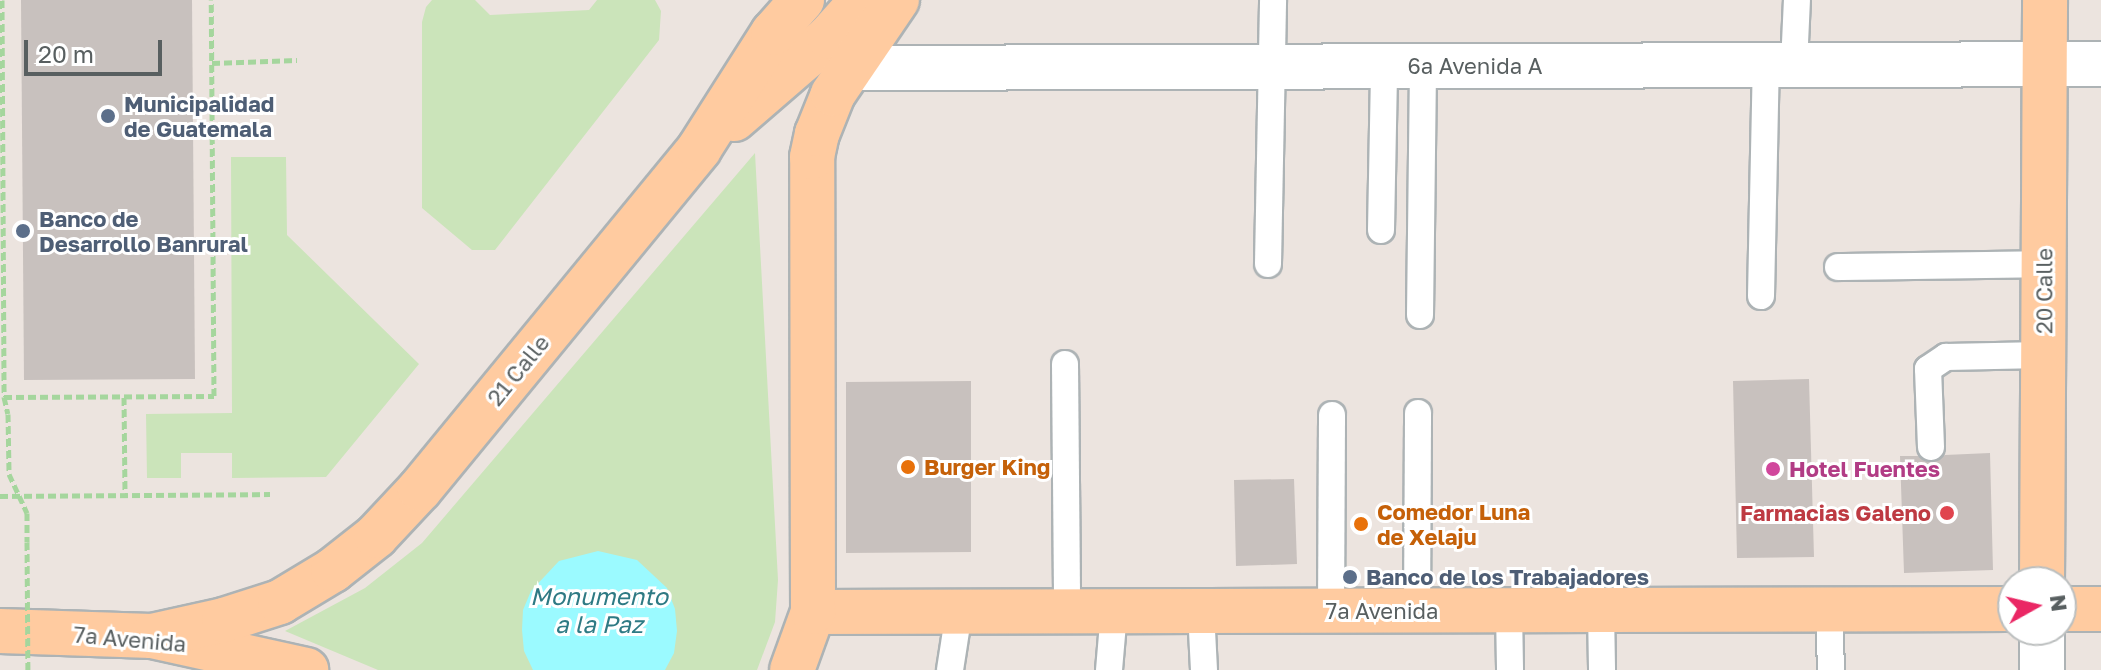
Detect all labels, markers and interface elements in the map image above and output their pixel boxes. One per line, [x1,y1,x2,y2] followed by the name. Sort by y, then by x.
[28,24,166,74] scale bar
[38,39,94,68] text: 20 m
[1408,53,1542,79] street label: 6a Avenida A
[124,90,274,142] place label: Municipalidad de Guatemala
[99,107,117,125] marker: Municipalidad de Guatemala
[39,205,248,256] place label: Banco de Desarrollo Banrural
[14,222,32,240] marker: Banco de Desarrollo Banrural
[2031,248,2057,334] street label: 20 Calle
[482,329,554,411] street label: 21 Calle
[924,454,1050,480] place label: Burger King
[1789,456,1940,482] place label: Hotel Fuentes
[899,458,917,476] marker: Burger King
[1764,460,1782,478] marker: Hotel Fuentes
[1377,498,1530,550] place label: Comedor Luna de Xelaju
[1740,500,1931,526] place label: Farmacias Galeno
[1938,504,1956,522] marker: Farmacias Galeno
[1352,515,1370,533] marker: Comedor Luna de Xelaju
[1366,564,1649,590] place label: Banco de los Trabajadores
[1997,566,2077,646] north arrow
[1341,568,1359,586] marker: Banco de los Trabajadores
[530,582,668,638] water label: Monumento a la Paz
[2045,593,2074,613] text: N
[1325,598,1439,624] street label: 7a Avenida
[73,621,187,657] street label: 7a Avenida

